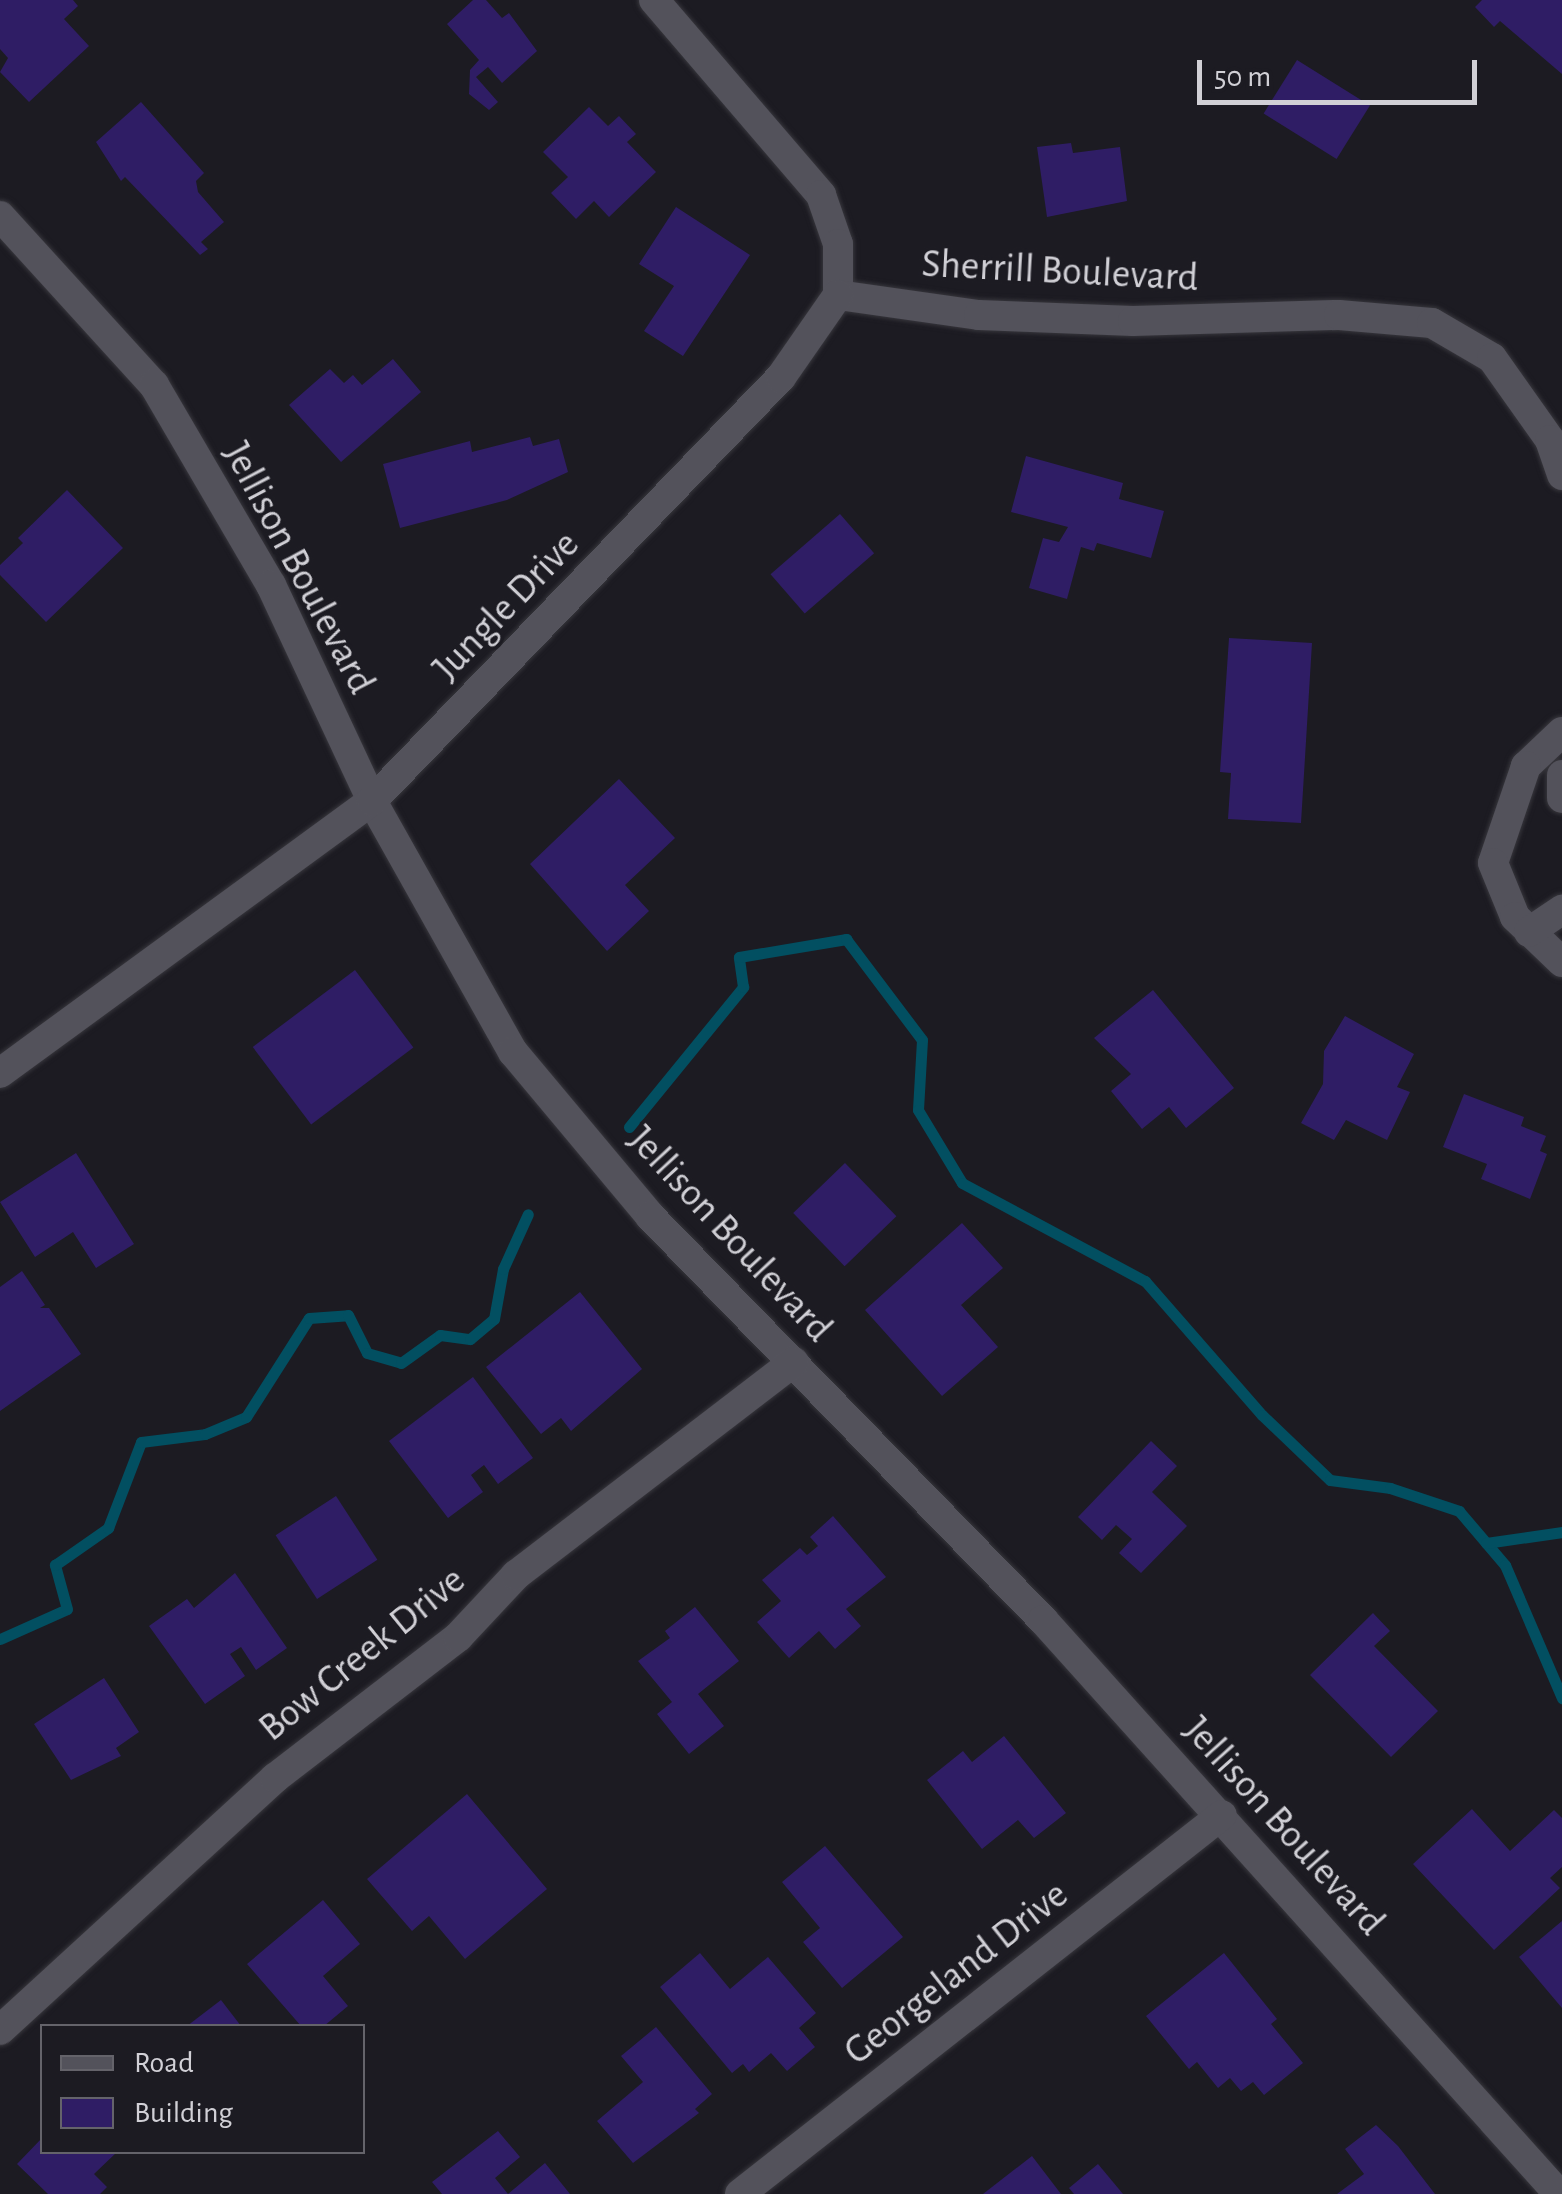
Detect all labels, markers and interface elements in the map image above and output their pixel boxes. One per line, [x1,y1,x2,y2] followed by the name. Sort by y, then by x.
[1202,40,1482,102] scale bar
[1214,62,1271,92] text: 50 m
[920,240,1200,302] street label: Sherrill Boulevard
[213,434,385,702] street label: Jellison Boulevard
[423,521,589,691] street label: Jungle Drive
[618,1116,842,1352] street label: Jellison Boulevard
[249,1556,475,1752] street label: Bow Creek Drive
[1173,1707,1395,1945] street label: Jellison Boulevard
[835,1871,1077,2075] street label: Georgeland Drive
[40,2024,365,2154] legend
[134,2048,194,2078] text: Road
[134,2098,233,2128] text: Building

